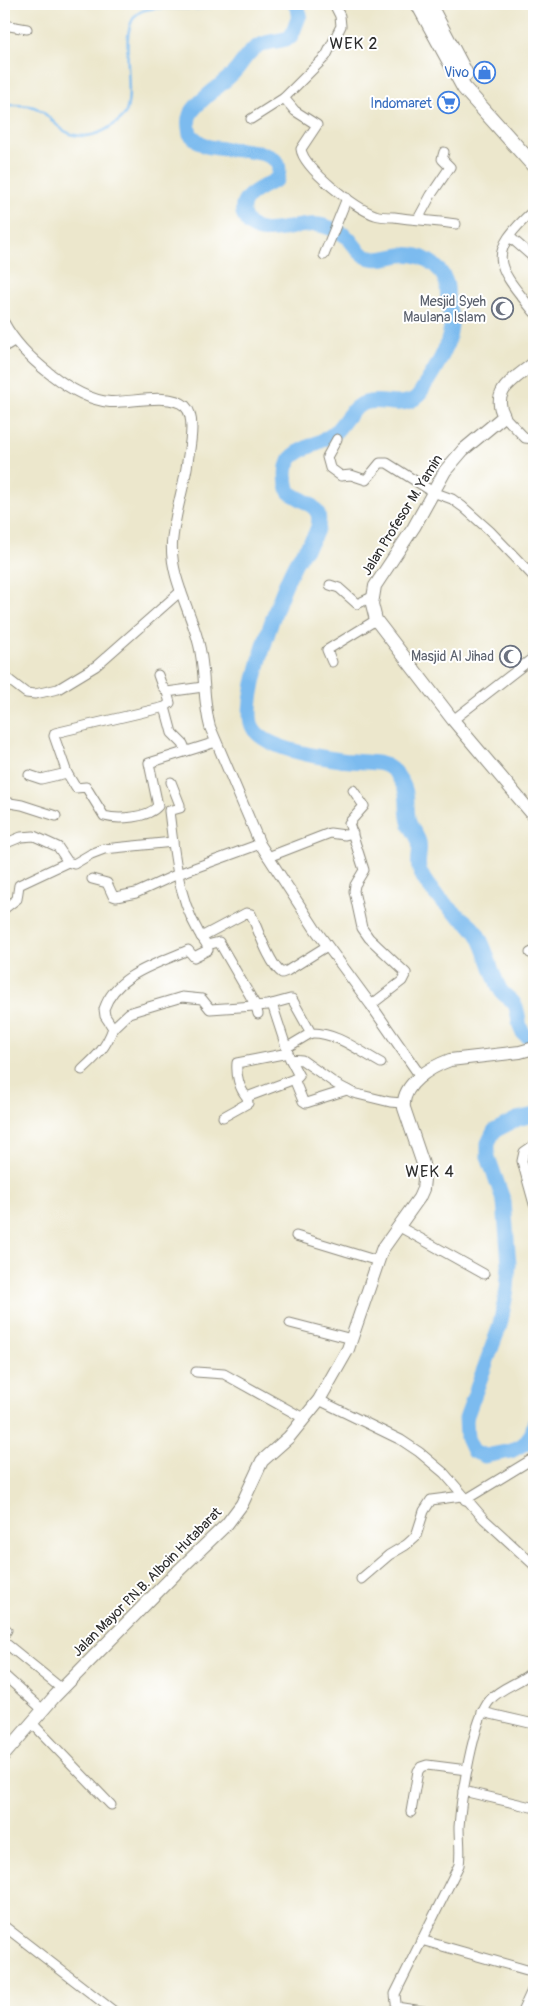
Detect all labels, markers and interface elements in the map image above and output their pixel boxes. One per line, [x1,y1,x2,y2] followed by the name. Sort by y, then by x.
[329,34,379,54] district label: WEK 2
[473,60,497,84] shop icon: Vivo
[444,64,469,81] place label: Vivo
[436,91,460,115] supermarket icon: Indomaret
[370,95,432,112] place label: Indomaret
[403,293,486,326] place label: Mesjid Syeh Maulana Islam
[490,297,514,321] mosque icon: Mesjid Syeh Maulana Islam
[358,451,446,579] street label: Jalan Profesor M. Yamin
[498,644,522,668] mosque icon: Masjid Al Jihad
[411,648,494,665] place label: Masjid Al Jihad
[405,1162,455,1182] district label: WEK 4
[69,1504,225,1660] street label: Jalan Mayor P.N.B. Alboin Hutabarat

